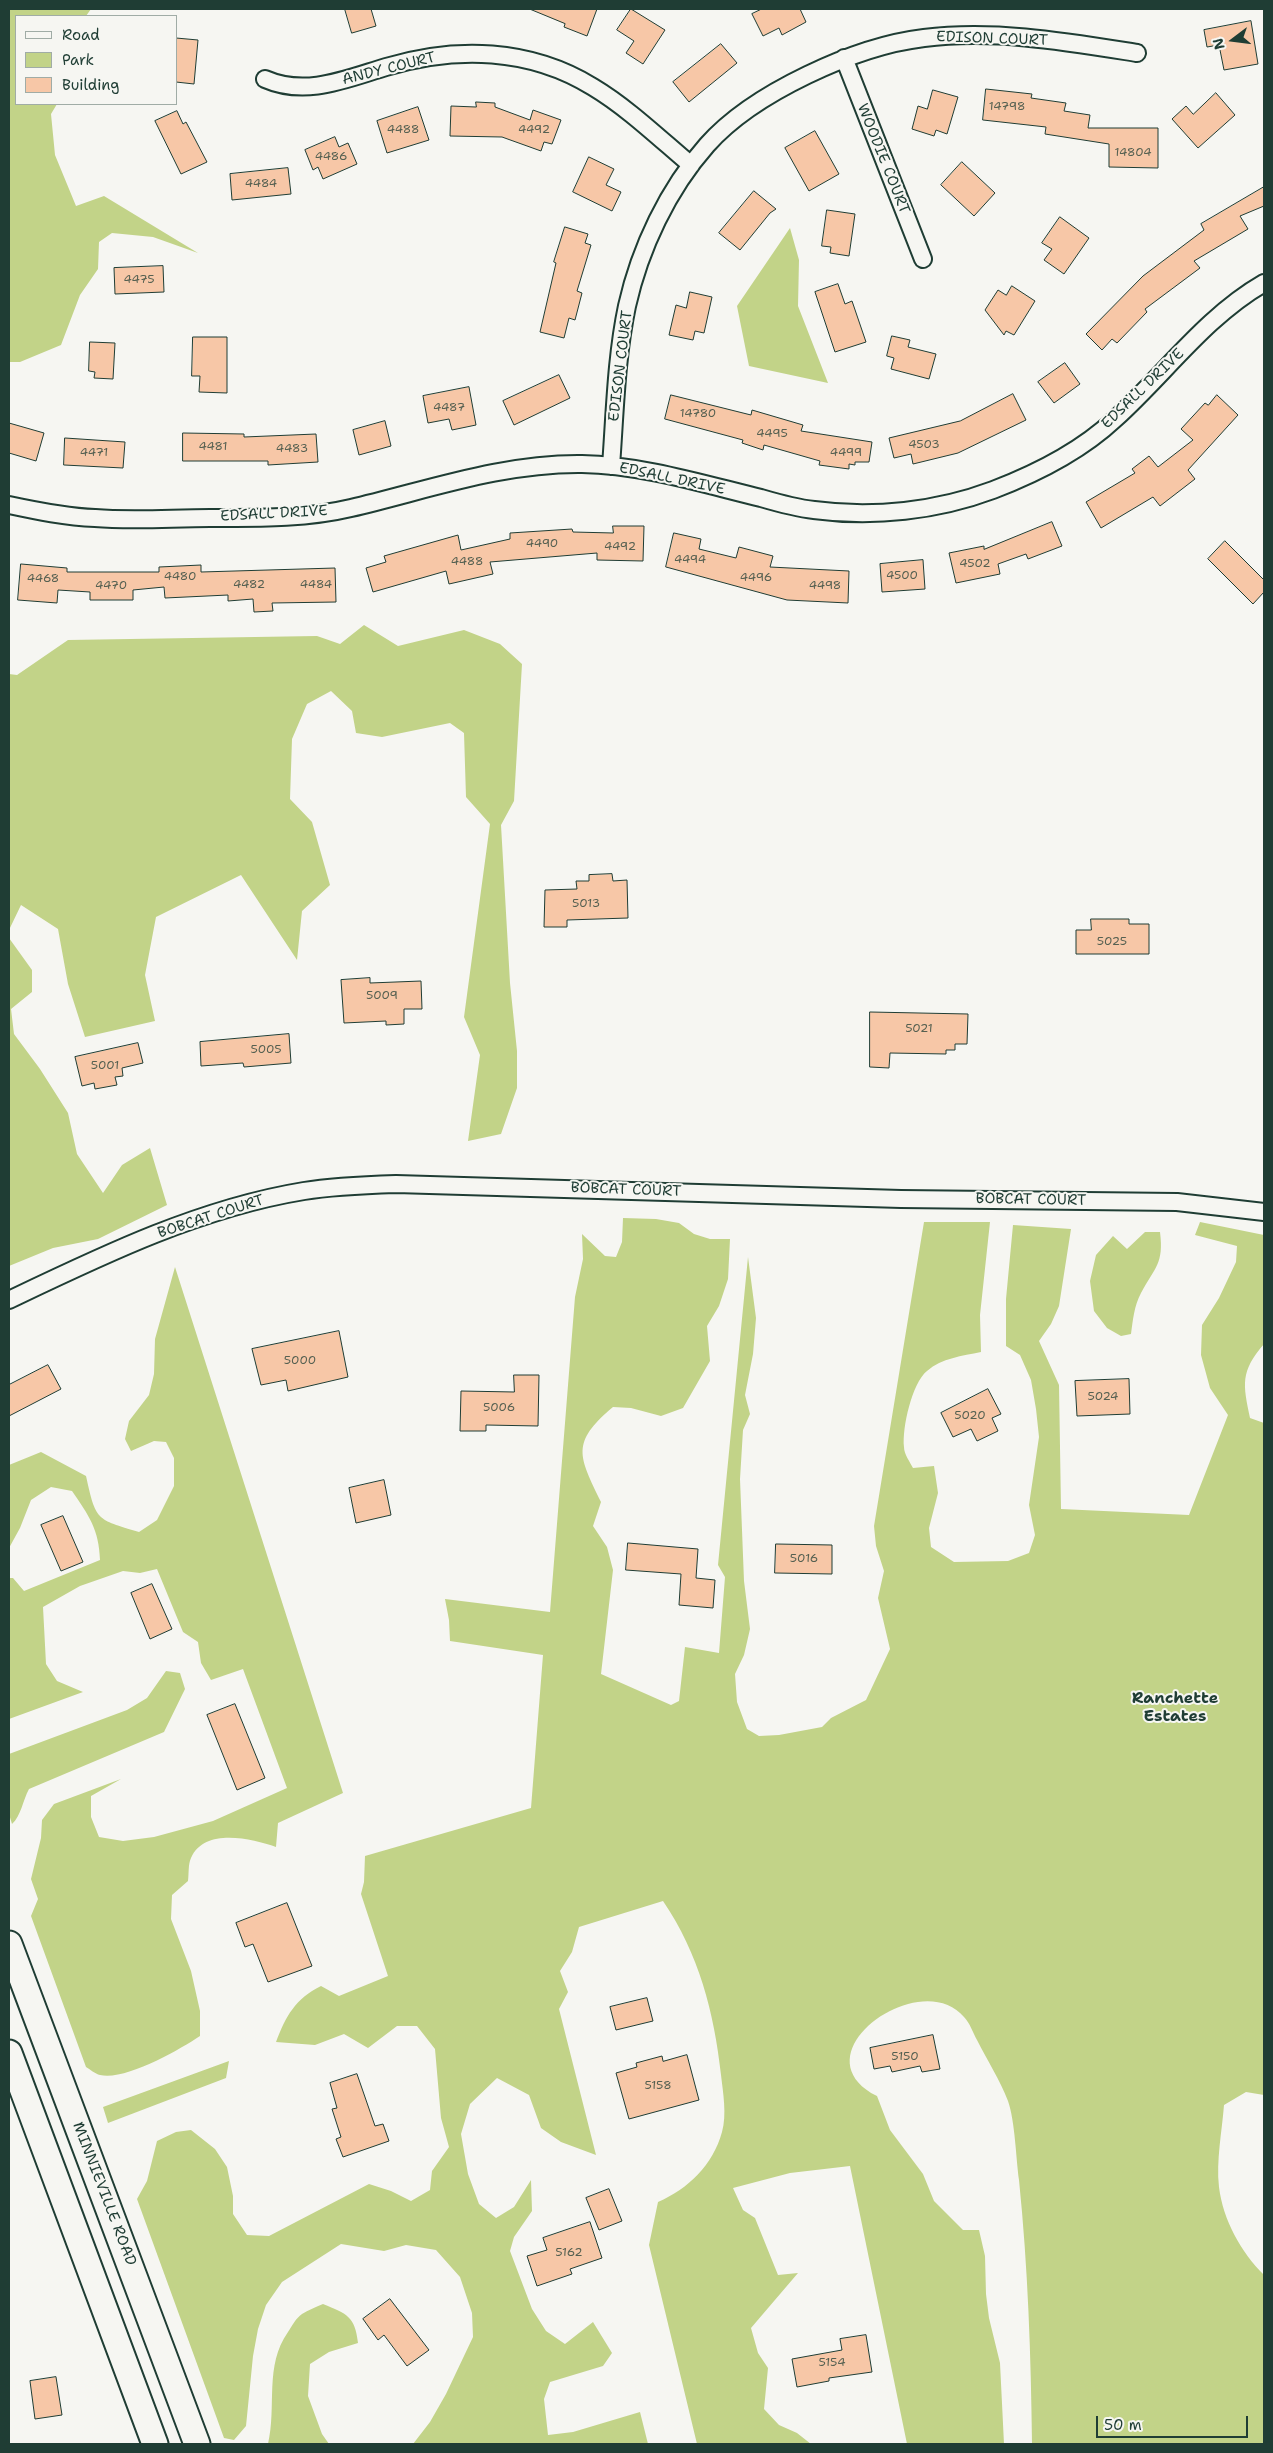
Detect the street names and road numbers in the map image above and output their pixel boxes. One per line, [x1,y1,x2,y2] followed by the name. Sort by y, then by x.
[936,28,1048,50] street label: EDISON COURT
[340,49,438,89] street label: ANDY COURT
[853,101,913,217] street label: WOODIE COURT
[605,309,637,423] street label: EDISON COURT
[1098,345,1188,433] street label: EDSALL DRIVE
[617,459,727,499] street label: EDSALL DRIVE
[220,502,328,526] street label: EDSALL DRIVE
[570,1179,682,1201] street label: BOBCAT COURT
[976,1190,1086,1210] street label: BOBCAT COURT
[156,1191,266,1243] street label: BOBCAT COURT
[68,2120,140,2268] street label: MINNIEVILLE ROAD

